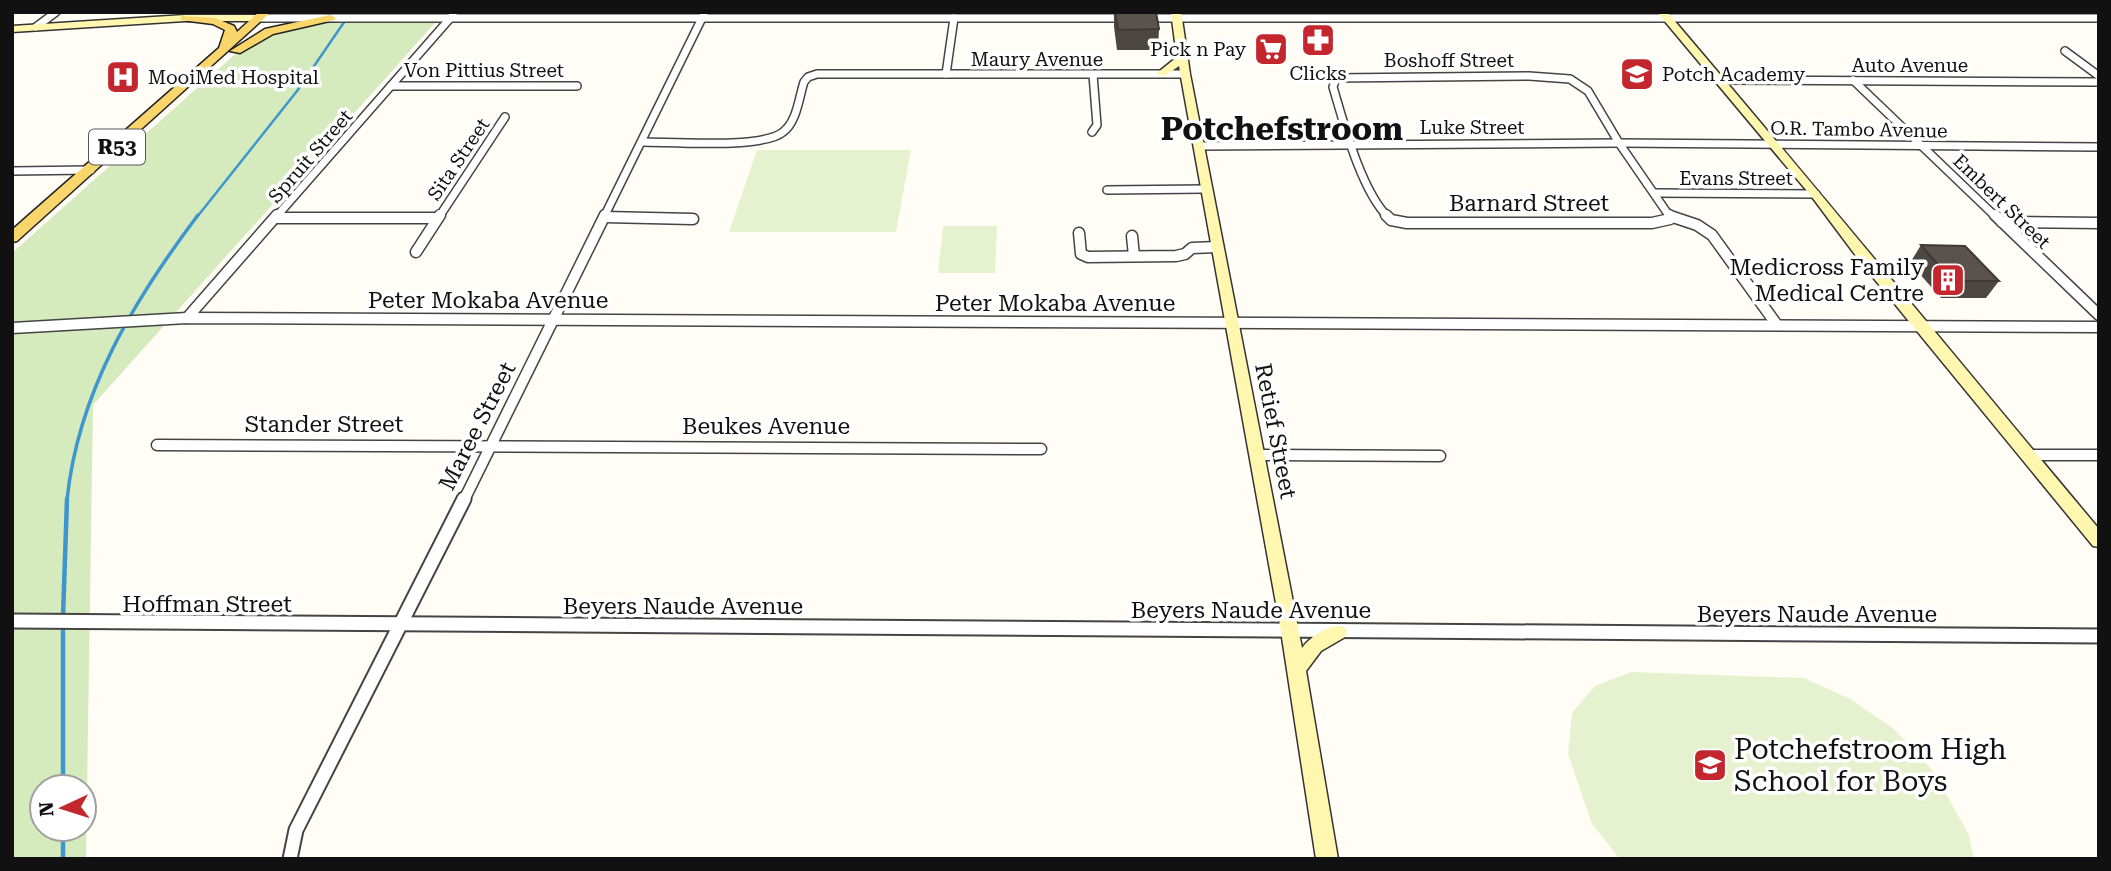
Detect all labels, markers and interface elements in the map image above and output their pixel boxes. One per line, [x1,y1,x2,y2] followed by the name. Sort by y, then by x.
[1299,21,1337,59] pharmacy icon: Clicks
[1252,30,1290,68] supermarket icon: Pick n Pay
[1150,38,1247,61] place label: Pick n Pay
[971,48,1103,71] street label: Maury Avenue
[1384,49,1514,72] street label: Boshoff Street
[1852,54,1968,77] street label: Auto Avenue
[1618,55,1656,93] school or university icon: Potch Academy
[104,58,142,96] hospital icon: MooiMed Hospital
[404,59,564,82] street label: Von Pittius Street
[1289,62,1347,85] place label: Clicks
[1662,63,1806,86] place label: Potch Academy
[148,66,319,89] place label: MooiMed Hospital
[264,105,357,208] street label: Spruit Street
[1161,110,1403,148] district label: Potchefstroom
[422,114,494,205] street label: Sita Street
[1420,116,1524,139] street label: Luke Street
[1770,116,1948,143] street label: O.R. Tambo Avenue
[89,130,145,164] road number: R53
[1948,149,2055,254] street label: Embert Street
[1679,167,1793,190] street label: Evans Street
[1449,190,1610,217] street label: Barnard Street
[1730,254,1924,307] place label: Medicross Family Medical Centre
[1929,261,1967,299] building icon: Medicross Family Medical Centre
[368,287,608,314] street label: Peter Mokaba Avenue
[935,290,1175,317] street label: Peter Mokaba Avenue
[434,357,522,495] street label: Maree Street
[1249,361,1302,501] street label: Retief Street
[245,411,404,438] street label: Stander Street
[682,413,850,440] street label: Beukes Avenue
[122,591,292,618] street label: Hoffman Street
[563,593,803,620] street label: Beyers Naude Avenue
[1131,597,1371,624] street label: Beyers Naude Avenue
[1697,601,1937,628] street label: Beyers Naude Avenue
[1734,733,2007,798] place label: Potchefstroom High School for Boys
[1691,746,1729,784] school or university icon: Potchefstroom High School for Boys
[28,773,98,843] north arrow
[35,801,59,817] text: N

